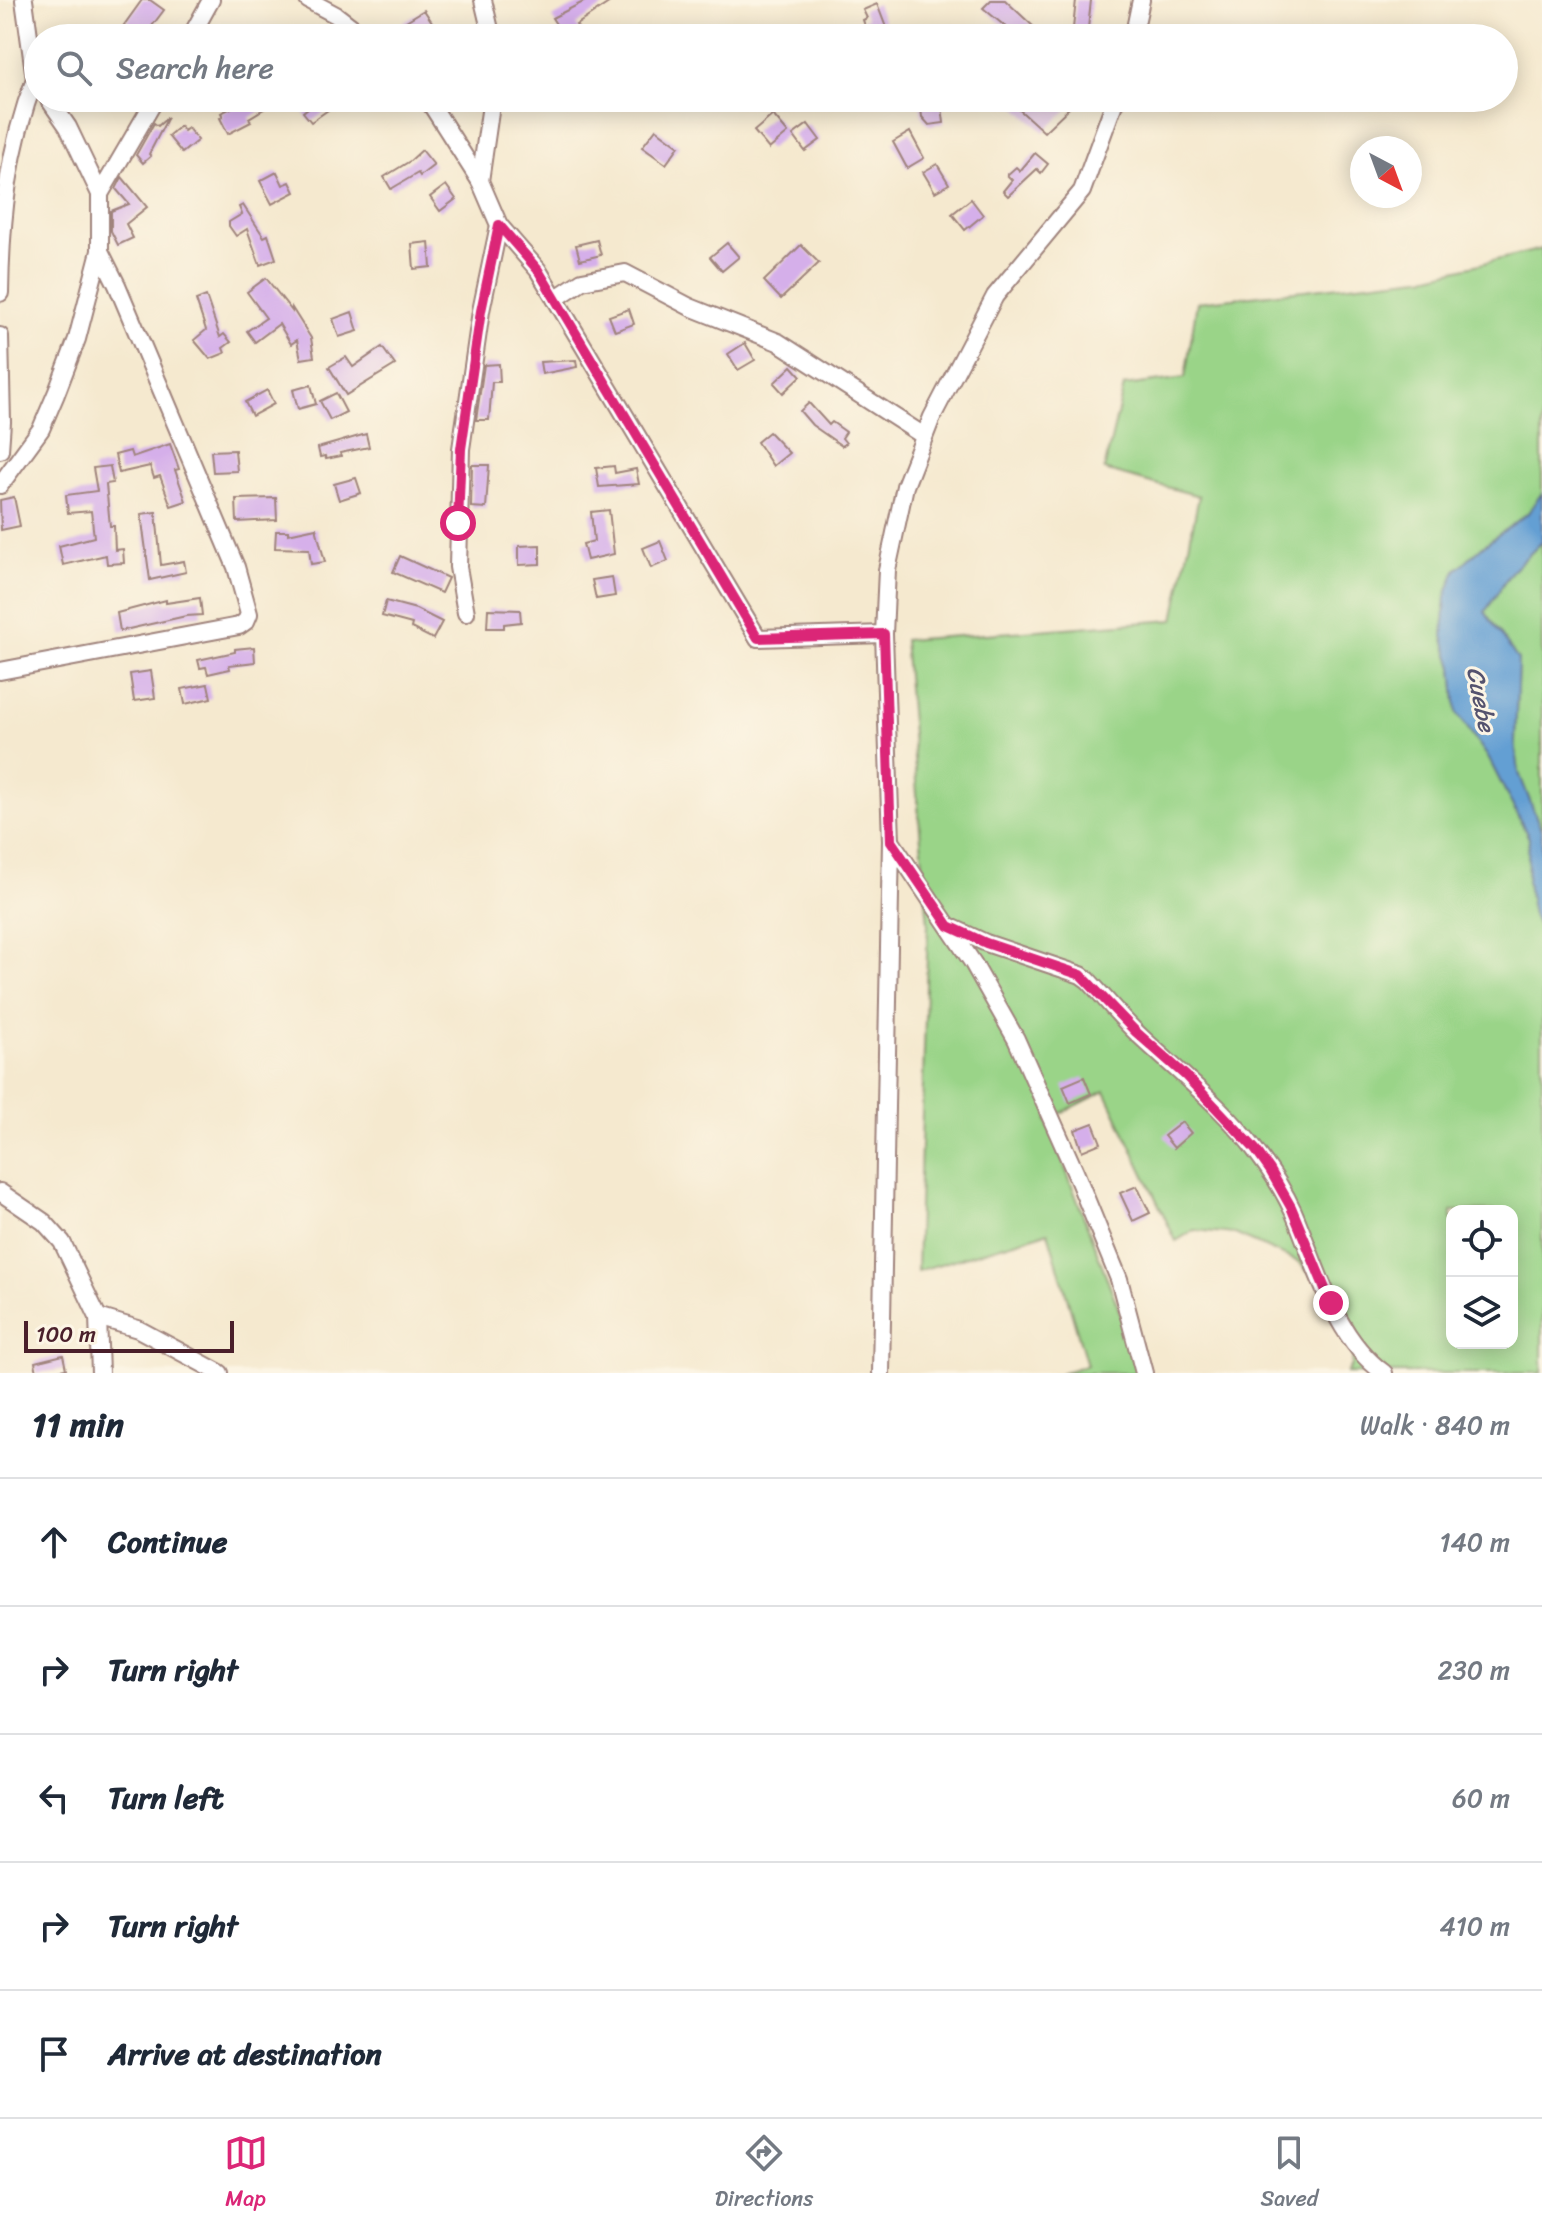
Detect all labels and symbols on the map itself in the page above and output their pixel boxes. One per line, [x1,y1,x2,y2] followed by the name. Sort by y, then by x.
[1350,136,1422,208] north arrow
[440,505,476,541] route start
[1454,663,1508,737] water label: Cuebe
[1313,1285,1349,1321] route end
[24,1317,234,1353] scale bar

